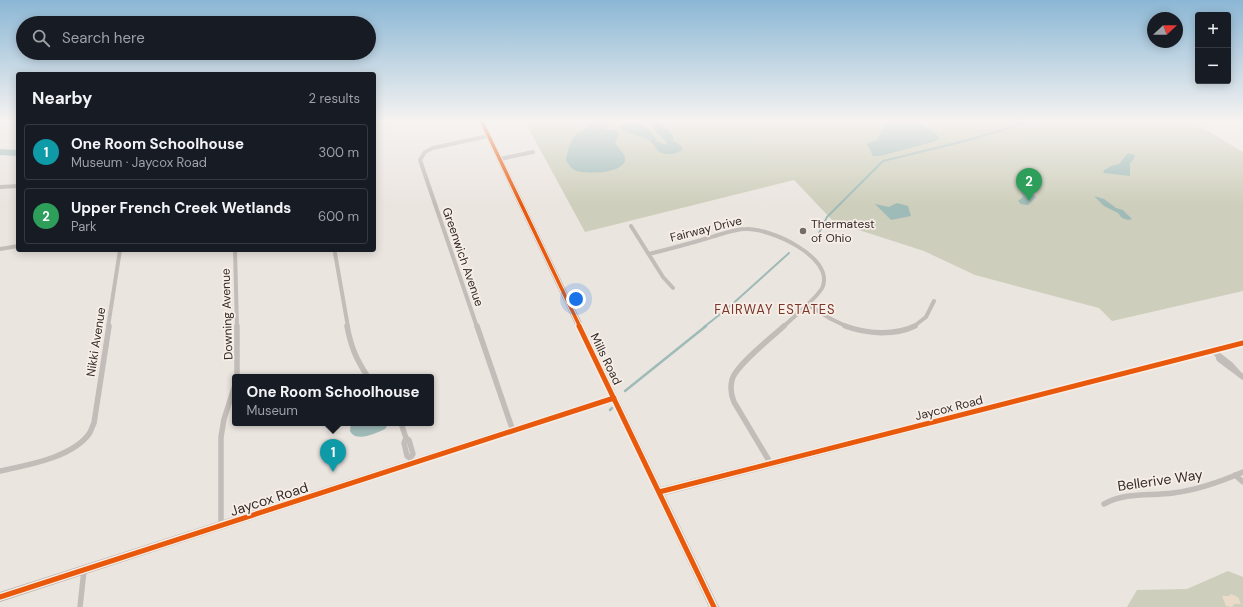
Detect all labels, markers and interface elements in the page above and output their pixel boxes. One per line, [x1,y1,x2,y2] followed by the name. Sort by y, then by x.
[1147,12,1183,48] north arrow
[1195,12,1231,84] map controls
[1195,12,1231,48] button: +
[16,16,376,60] search box
[30,27,52,49] icon: search
[62,28,145,48] text: Search here
[1195,48,1231,84] button: −
[32,87,92,109] text: Nearby
[309,90,360,107] text: 2 results
[71,134,244,154] text: One Room Schoolhouse
[44,144,48,161] text: 1
[318,144,359,161] text: 300 m
[71,154,207,171] text: Museum · Jaycox Road
[1016,168,1042,201] pin: 2
[71,198,291,218] text: Upper French Creek Wetlands
[439,205,487,309] street label: Greenwich Avenue
[42,208,50,225] text: 2
[318,208,359,225] text: 600 m
[668,212,744,246] street label: Fairway Drive
[811,216,875,246] place label: Thermatest of Ohio
[71,218,97,235] text: Park
[798,226,808,236] marker: Thermatest of Ohio
[217,268,237,360] street label: Downing Avenue
[566,289,586,309] your location
[714,301,836,318] district label: FAIRWAY ESTATES
[83,306,109,378] street label: Nikki Avenue
[587,331,625,387] street label: Mills Road
[232,374,434,426] popup
[247,382,419,402] text: One Room Schoolhouse
[913,392,985,424] street label: Jaycox Road
[247,402,298,419] text: Museum
[320,439,346,472] pin: 1
[1116,465,1204,495] street label: Bellerive Way
[228,478,310,520] street label: Jaycox Road

